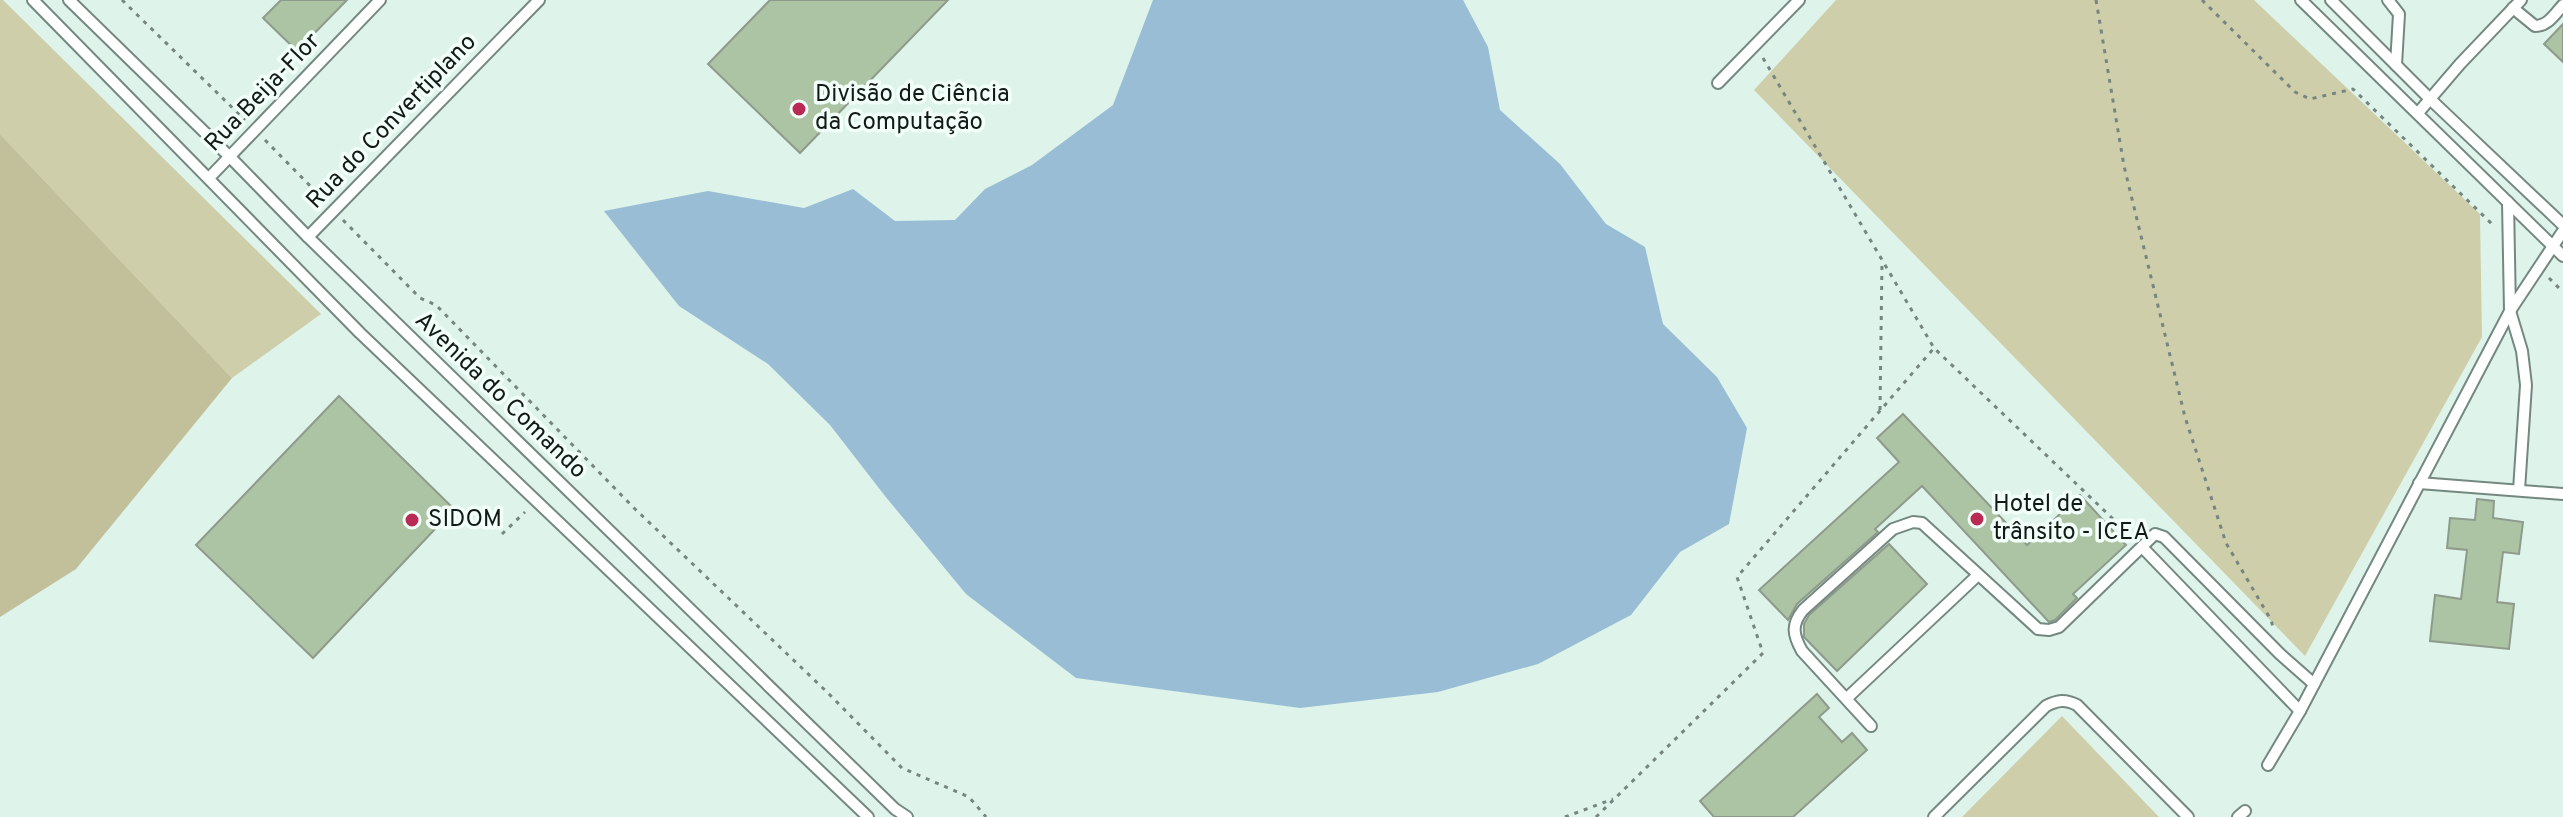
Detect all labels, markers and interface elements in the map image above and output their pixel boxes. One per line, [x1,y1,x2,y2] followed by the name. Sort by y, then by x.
[199,27,327,159] street label: Rua Beija-Flor
[301,28,483,216] street label: Rua do Convertiplano
[815,80,1010,138] place label: Divisão de Ciência da Computação
[790,100,808,118] marker: Divisão de Ciência da Computação
[408,306,592,486] street label: Avenida do Comando
[1993,490,2149,548] place label: Hotel de trânsito - ICEA
[428,505,502,535] place label: SIDOM
[1968,510,1986,528] marker: Hotel de trânsito - ICEA
[403,511,421,529] marker: SIDOM

